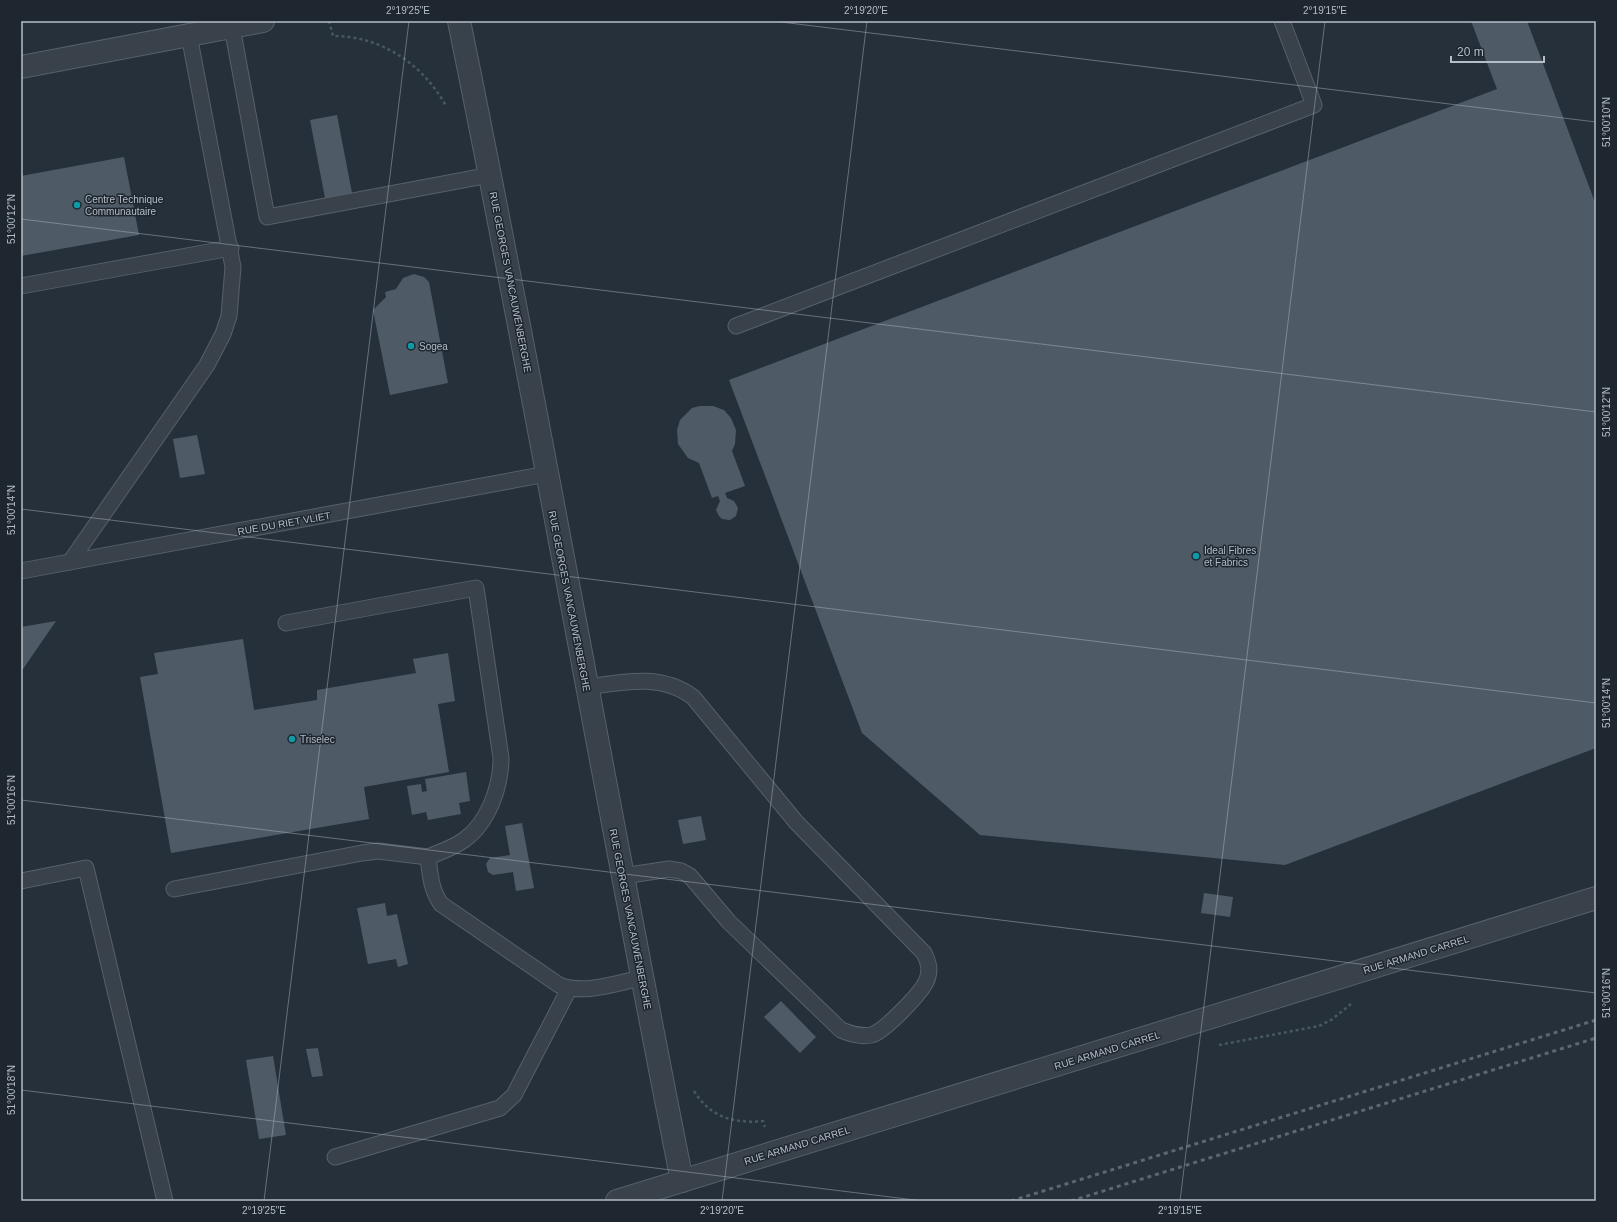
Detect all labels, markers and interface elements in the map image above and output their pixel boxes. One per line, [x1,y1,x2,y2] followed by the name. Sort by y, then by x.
[386,5,430,16] text: 2°19'25"E
[844,5,888,16] text: 2°19'20"E
[1303,5,1347,16] text: 2°19'15"E
[1451,38,1544,64] scale bar
[1457,45,1484,59] text: 20 m
[1601,97,1612,147] text: 51°00'10"N
[488,191,533,374] street label: RUE GEORGES VANCAUWENBERGHE
[6,194,17,244] text: 51°00'12"N
[85,194,164,217] place label: Centre Technique Communautaire
[72,200,82,210] marker: Centre Technique Communautaire
[406,341,416,351] marker: Sogea
[419,341,448,352] place label: Sogea
[1601,387,1612,437] text: 51°00'12"N
[6,485,17,535] text: 51°00'14"N
[237,510,331,537] street label: RUE DU RIET VLIET
[547,510,592,693] street label: RUE GEORGES VANCAUWENBERGHE
[1204,545,1256,568] place label: Ideal Fibres et Fabrics
[1191,551,1201,561] marker: Ideal Fibres et Fabrics
[1601,678,1612,728] text: 51°00'14"N
[287,734,297,744] marker: Triselec
[300,734,335,745] place label: Triselec
[6,775,17,825] text: 51°00'16"N
[608,828,653,1011] street label: RUE GEORGES VANCAUWENBERGHE
[1362,933,1471,976] street label: RUE ARMAND CARREL
[1601,968,1612,1018] text: 51°00'16"N
[1053,1029,1162,1072] street label: RUE ARMAND CARREL
[6,1065,17,1115] text: 51°00'18"N
[743,1124,852,1167] street label: RUE ARMAND CARREL
[242,1205,286,1216] text: 2°19'25"E
[700,1205,744,1216] text: 2°19'20"E
[1158,1205,1202,1216] text: 2°19'15"E

